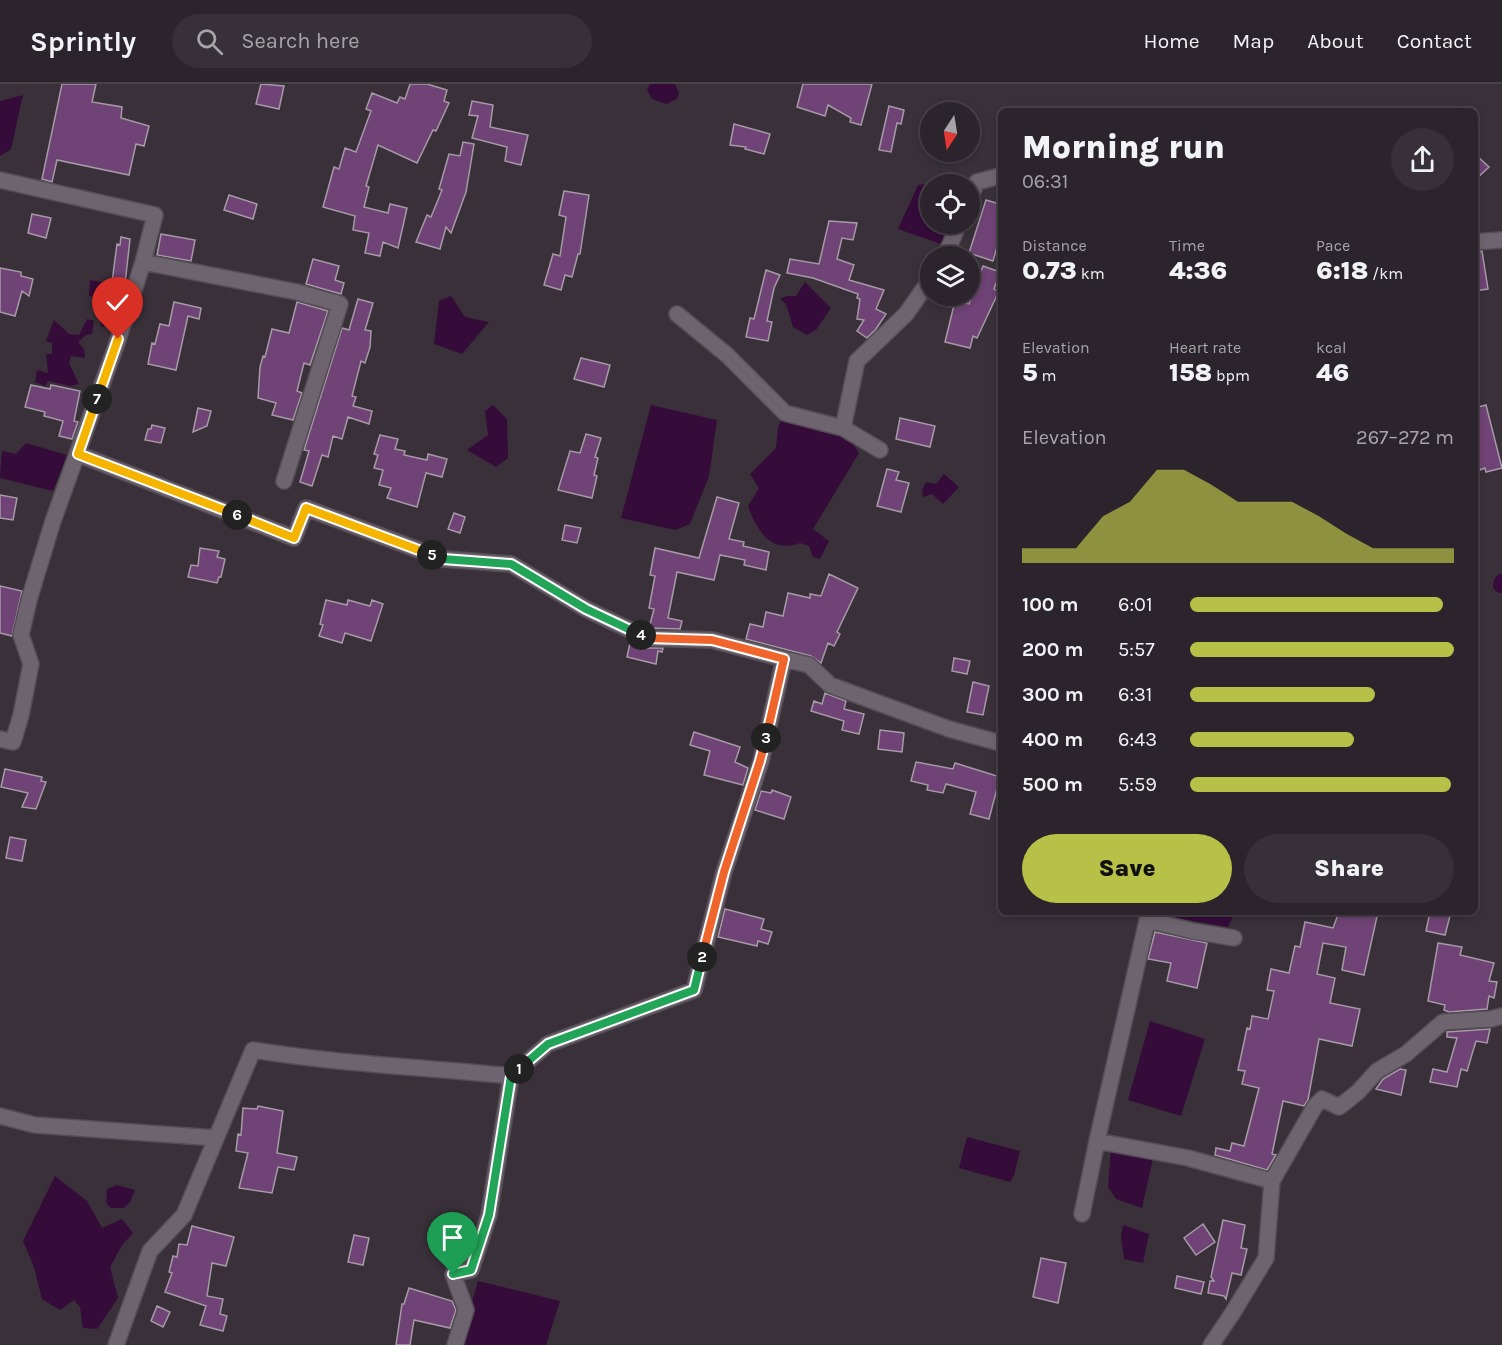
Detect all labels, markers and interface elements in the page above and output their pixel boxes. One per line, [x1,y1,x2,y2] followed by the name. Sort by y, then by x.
[172,14,592,68] search box
[30,25,136,58] text: Sprintly
[193,25,226,58] icon: search
[241,28,360,54] text: Search here
[1144,29,1200,53] text: Home
[1233,29,1274,53] text: Map
[1307,29,1364,53] text: About
[1397,29,1472,53] text: Contact
[920,102,980,162] north arrow
[920,102,980,306] map controls
[1022,128,1225,166] text: Morning run
[1391,128,1454,191] button: share
[1022,170,1068,193] text: 06:31
[920,174,980,234] button: locate
[1022,236,1087,255] text: Distance
[1169,236,1205,255] text: Time
[1316,236,1350,255] text: Pace
[920,246,980,306] button: layers
[1022,255,1077,286] text: 0.73
[1169,255,1227,286] text: 4:36
[1316,255,1368,286] text: 6:18
[1077,264,1105,283] text: km
[1368,264,1403,283] text: /km
[92,277,143,339] pin
[101,286,134,319] icon: check
[1022,338,1090,357] text: Elevation
[1169,338,1241,357] text: Heart rate
[1316,338,1347,357] text: kcal
[1022,357,1038,388] text: 5
[1169,357,1212,388] text: 158
[1316,357,1349,388] text: 46
[1038,366,1056,385] text: m
[1212,366,1250,385] text: bpm
[82,384,112,414] pin: 7
[93,389,101,408] text: 7
[1022,426,1107,449] text: Elevation
[1356,426,1454,449] text: 267–272 m
[222,500,252,530] pin: 6
[232,505,242,524] text: 6
[417,540,447,570] pin: 5
[427,545,437,564] text: 5
[1022,593,1078,616] text: 100 m
[1118,593,1153,616] text: 6:01
[626,620,656,650] pin: 4
[636,625,646,644] text: 4
[1022,638,1083,661] text: 200 m
[1118,638,1155,661] text: 5:57
[1022,683,1084,706] text: 300 m
[1118,683,1152,706] text: 6:31
[751,723,781,753] pin: 3
[761,728,771,747] text: 3
[1022,728,1083,751] text: 400 m
[1118,728,1157,751] text: 6:43
[1022,773,1083,796] text: 500 m
[1118,773,1157,796] text: 5:59
[1022,834,1232,903] button: Save
[1244,834,1454,903] button: Share
[687,942,717,972] pin: 2
[697,947,707,966] text: 2
[504,1054,534,1084] pin: 1
[516,1059,522,1078] text: 1
[427,1212,478,1274] pin
[436,1221,469,1254] icon: arrive

